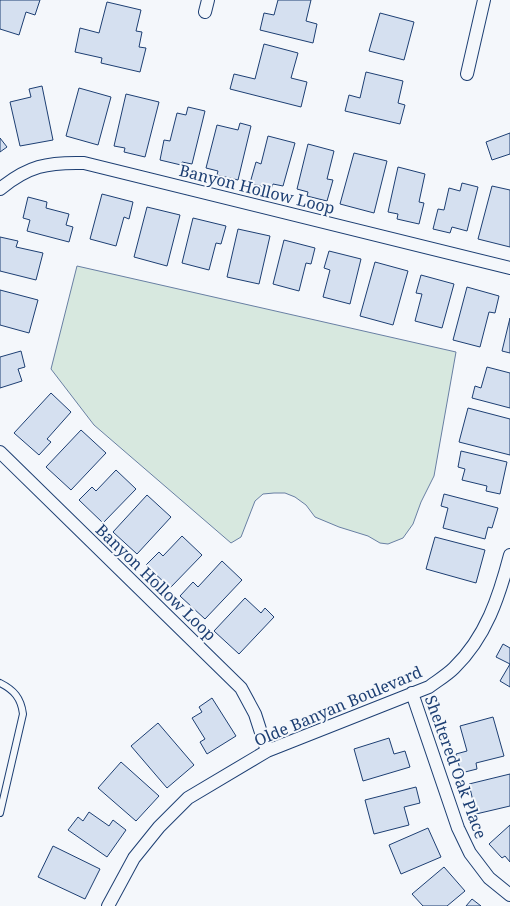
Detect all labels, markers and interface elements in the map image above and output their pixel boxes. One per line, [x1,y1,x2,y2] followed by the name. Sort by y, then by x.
[177,159,337,219] street label: Banyon Hollow Loop
[91,519,221,645] street label: Banyon Hollow Loop
[251,661,425,751] street label: Olde Banyan Boulevard
[420,692,492,842] street label: Sheltered Oak Place

